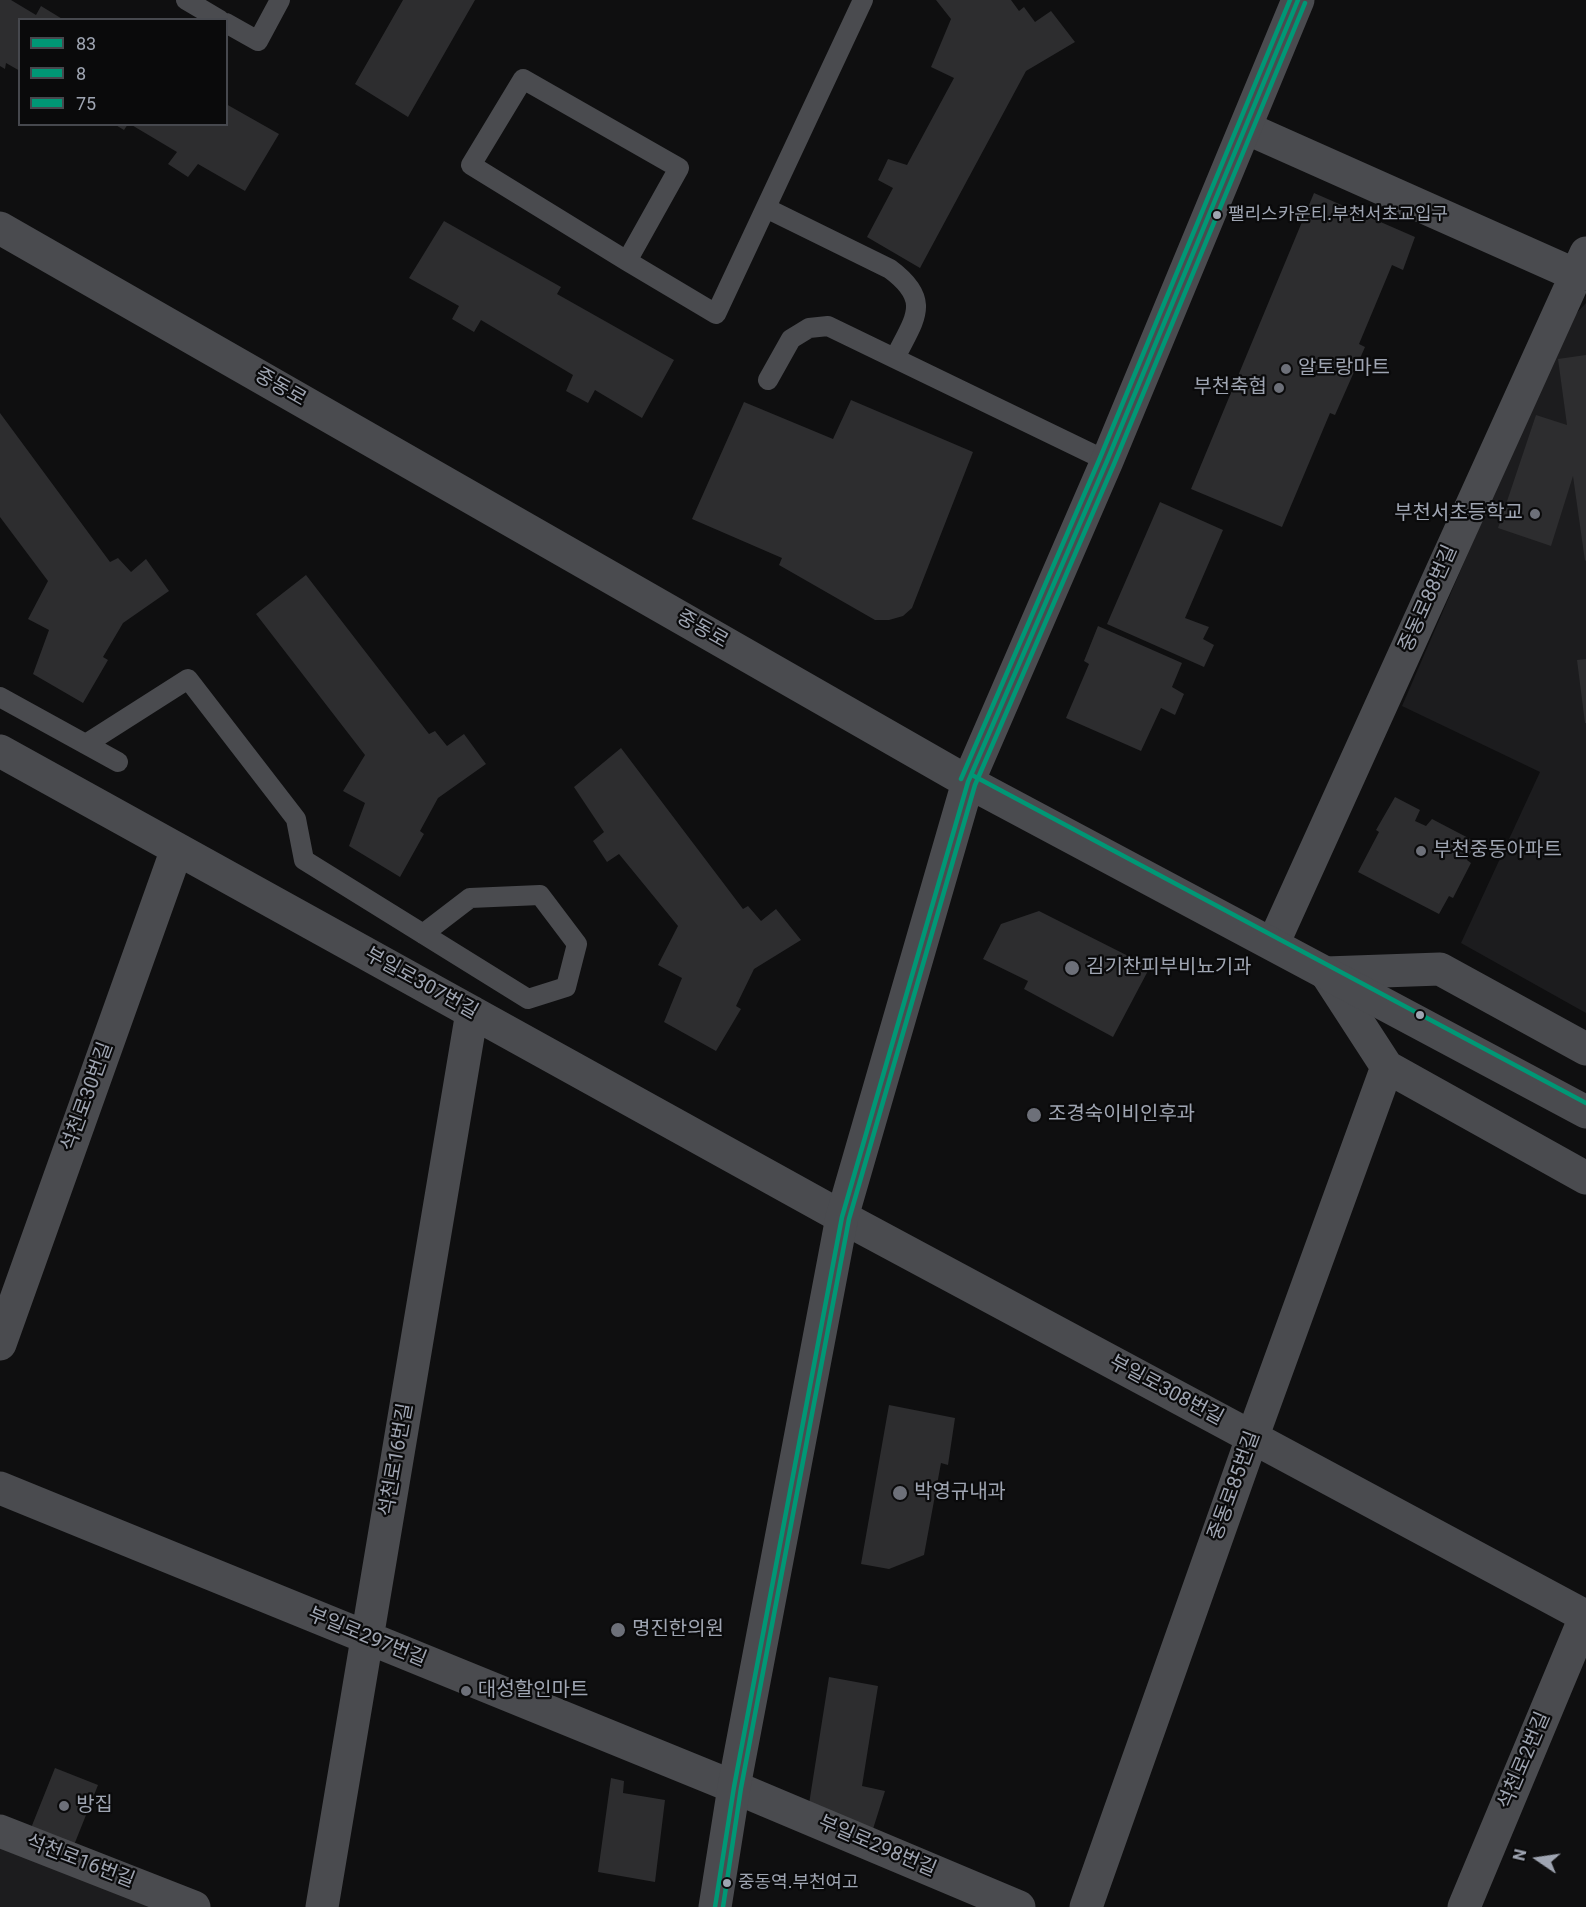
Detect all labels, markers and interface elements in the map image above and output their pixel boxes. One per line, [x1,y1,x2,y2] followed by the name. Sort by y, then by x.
[18,18,228,126] legend
[76,33,96,54] text: 83
[76,63,86,84] text: 8
[76,93,96,114] text: 75
[1228,204,1448,226] place label: 팰리스카운티.부천서초교입구
[1211,209,1223,221] marker: 팰리스카운티.부천서초교입구
[1298,357,1390,381] place label: 알토랑마트
[1279,362,1293,376] marker: 알토랑마트
[250,364,310,412] street label: 중동로
[1193,376,1267,400] place label: 부천축협
[1272,381,1286,395] marker: 부천축협
[1394,502,1523,526] place label: 부천서초등학교
[1528,507,1542,521] marker: 부천서초등학교
[1395,542,1463,656] street label: 중동로88번길
[672,606,732,654] street label: 중동로
[1433,839,1562,863] place label: 부천중동아파트
[1414,844,1428,858] marker: 부천중동아파트
[360,943,482,1025] street label: 부일로307번길
[1086,956,1252,980] place label: 김기찬피부비뇨기과
[1063,959,1081,977] marker: 김기찬피부비뇨기과
[1414,1009,1426,1021] unlabelled marker
[57,1039,119,1155] street label: 석천로30번길
[1048,1103,1195,1127] place label: 조경숙이비인후과
[1025,1106,1043,1124] marker: 조경숙이비인후과
[1105,1351,1227,1431] street label: 부일로308번길
[375,1402,419,1518] street label: 석천로16번길
[1204,1428,1266,1544] street label: 중동로85번길
[914,1481,1006,1505] place label: 박영규내과
[891,1484,909,1502] marker: 박영규내과
[304,1603,430,1673] street label: 부일로297번길
[632,1618,724,1642] place label: 명진한의원
[609,1621,627,1639] marker: 명진한의원
[478,1679,588,1703] place label: 대성할인마트
[459,1684,473,1698] marker: 대성할인마트
[1494,1709,1556,1813] street label: 석천로2번길
[76,1794,113,1818] place label: 방집
[57,1799,71,1813] marker: 방집
[814,1811,940,1883] street label: 부일로298번길
[1508,1829,1568,1889] north arrow
[22,1830,138,1894] street label: 석천로16번길
[1509,1847,1530,1862] text: N
[738,1872,859,1894] place label: 중동역.부천여고
[721,1877,733,1889] marker: 중동역.부천여고

